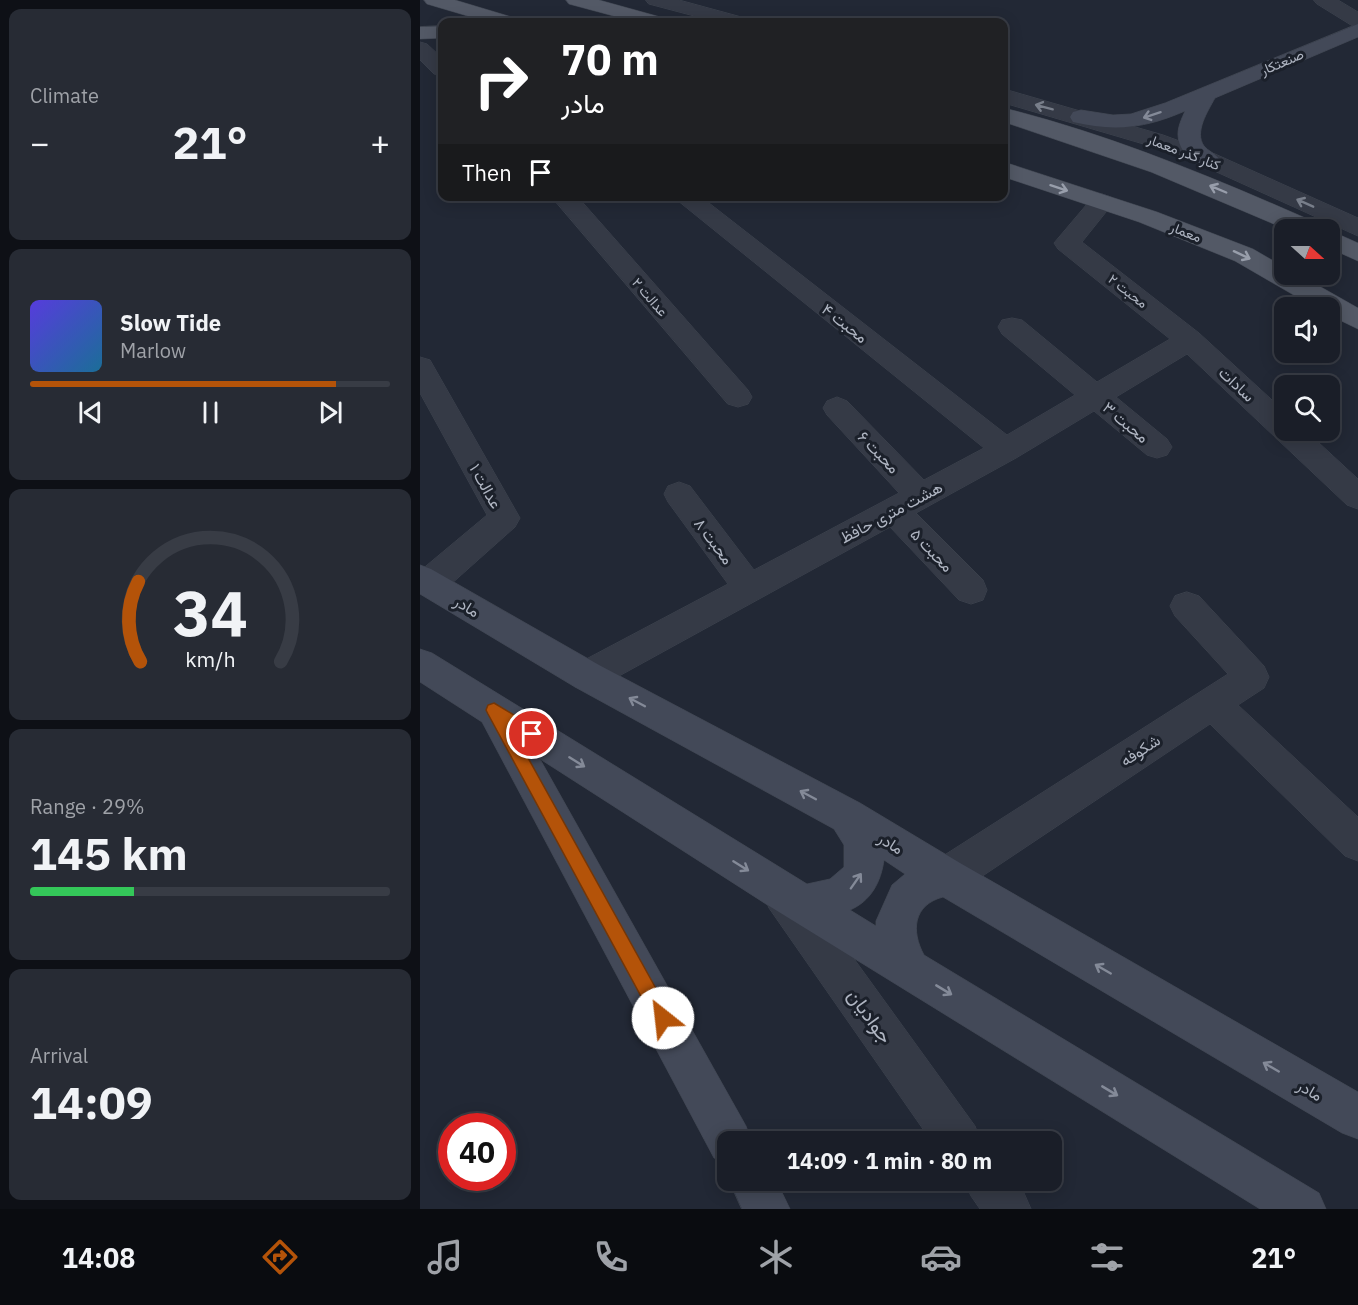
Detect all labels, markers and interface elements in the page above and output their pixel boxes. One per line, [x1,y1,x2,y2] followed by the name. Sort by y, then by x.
[561,32,659,87] text: 70 m
[462,42,540,120] icon: right
[1257,45,1307,80] street label: صنعتکار
[30,82,99,109] text: Climate
[561,85,605,120] text: مادر
[1035,101,1054,112] one-way arrow
[1143,110,1162,121] one-way arrow
[172,113,248,171] text: 21°
[30,121,50,164] text: −
[370,121,390,164] text: +
[1144,130,1223,174] street label: کنار گذر معمار
[524,156,557,189] icon: arrive
[462,158,512,187] text: Then
[1049,183,1068,194] one-way arrow
[1209,183,1228,194] one-way arrow
[1297,197,1315,208] one-way arrow
[1167,217,1204,246] street label: معمار
[1274,219,1340,285] north arrow
[1274,219,1340,441] map controls
[1232,250,1250,261] one-way arrow
[1105,270,1151,312] street label: محبت ۲
[628,274,672,320] street label: عدالت ۲
[1274,297,1340,363] button: sound
[818,299,872,347] street label: محبت ۴
[120,308,221,337] text: Slow Tide
[120,337,186,364] text: Marlow
[1215,362,1259,406] street label: سادات
[1274,375,1340,441] button: search
[74,396,107,429] icon: previous
[194,396,227,429] icon: pause
[314,396,347,429] icon: next
[1099,397,1153,447] street label: محبت ۳
[854,427,904,477] street label: محبت ۶
[466,460,506,512] street label: عدالت ۱
[836,477,946,548] street label: هشت متری حافظ
[690,514,738,568] street label: محبت ۸
[906,524,958,576] street label: محبت ۵
[173,572,247,653] text: 34
[449,590,483,622] street label: مادر
[185,645,235,673] text: km/h
[628,696,646,707] one-way arrow
[506,708,557,759] pin
[515,717,548,750] icon: arrive
[1116,730,1164,771] street label: شکوفه
[568,756,584,768] one-way arrow
[800,789,817,801] one-way arrow
[30,793,145,820] text: Range · 29%
[30,824,188,882] text: 145 km
[873,827,907,859] street label: مادر
[733,860,749,872] one-way arrow
[850,873,862,889] one-way arrow
[1095,962,1112,974] one-way arrow
[841,983,899,1049] street label: جوادیان
[935,984,952,996] one-way arrow
[631,986,695,1050] position arrow
[30,1042,88,1069] text: Arrival
[1263,1060,1280,1072] one-way arrow
[30,1073,153,1131] text: 14:09
[1292,1074,1326,1106] street label: مادر
[1101,1086,1118,1098] one-way arrow
[438,1113,516,1191] speed limit sign: 40
[787,1146,992,1175] text: 14:09 · 1 min · 80 m
[259,1236,301,1278] icon: directions
[424,1236,466,1278] icon: music
[590,1236,632,1278] icon: phone
[755,1236,797,1278] icon: climate
[920,1236,962,1278] icon: car
[1086,1236,1128,1278] icon: filters
[62,1240,135,1275] text: 14:08
[1251,1240,1296,1275] text: 21°

